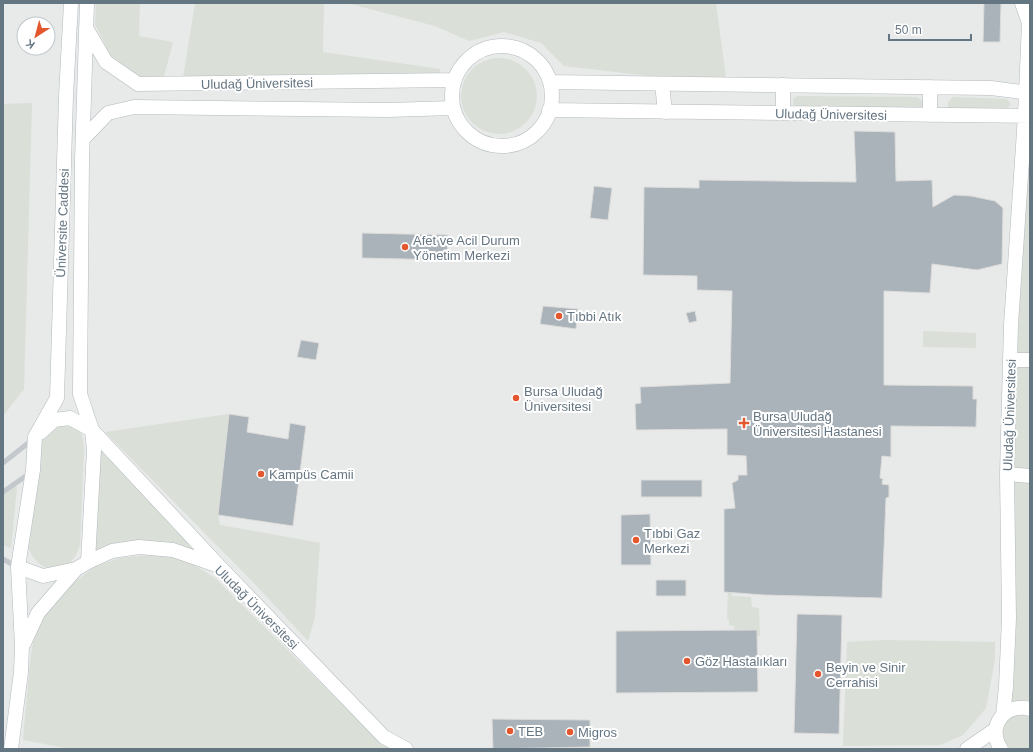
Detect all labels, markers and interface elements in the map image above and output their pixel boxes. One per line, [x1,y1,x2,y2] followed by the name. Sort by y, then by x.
[16,16,56,56] north arrow
[889,16,971,42] scale bar
[895,23,922,37] text: 50 m
[23,37,37,51] text: K
[201,75,313,92] street label: Uludağ Üniversitesi
[775,106,887,123] street label: Uludağ Üniversitesi
[53,168,72,278] street label: Üniversite Caddesi
[413,233,520,263] place label: Afet ve Acil Durum Yönetim Merkezi
[400,242,410,252] marker: Afet ve Acil Durum Yönetim Merkezi
[567,309,622,324] place label: Tıbbi Atık
[554,311,564,321] marker: Tıbbi Atık
[1000,359,1019,471] street label: Uludağ Üniversitesi
[524,384,603,414] place label: Bursa Uludağ Üniversitesi
[511,393,521,403] marker: Bursa Uludağ Üniversitesi
[753,409,882,439] place label: Bursa Uludağ Üniversitesi Hastanesi
[738,417,750,429] marker: Bursa Uludağ Üniversitesi Hastanesi
[269,467,354,482] place label: Kampüs Camii
[256,469,266,479] marker: Kampüs Camii
[644,526,700,556] place label: Tıbbi Gaz Merkezi
[631,535,641,545] marker: Tıbbi Gaz Merkezi
[212,562,302,652] street label: Uludağ Üniversitesi
[695,654,787,669] place label: Göz Hastalıkları
[682,656,692,666] marker: Göz Hastalıkları
[826,660,906,690] place label: Beyin ve Sinir Cerrahisi
[813,669,823,679] marker: Beyin ve Sinir Cerrahisi
[518,724,543,739] place label: TEB
[578,725,618,740] place label: Migros
[505,726,515,736] marker: TEB
[565,727,575,737] marker: Migros

